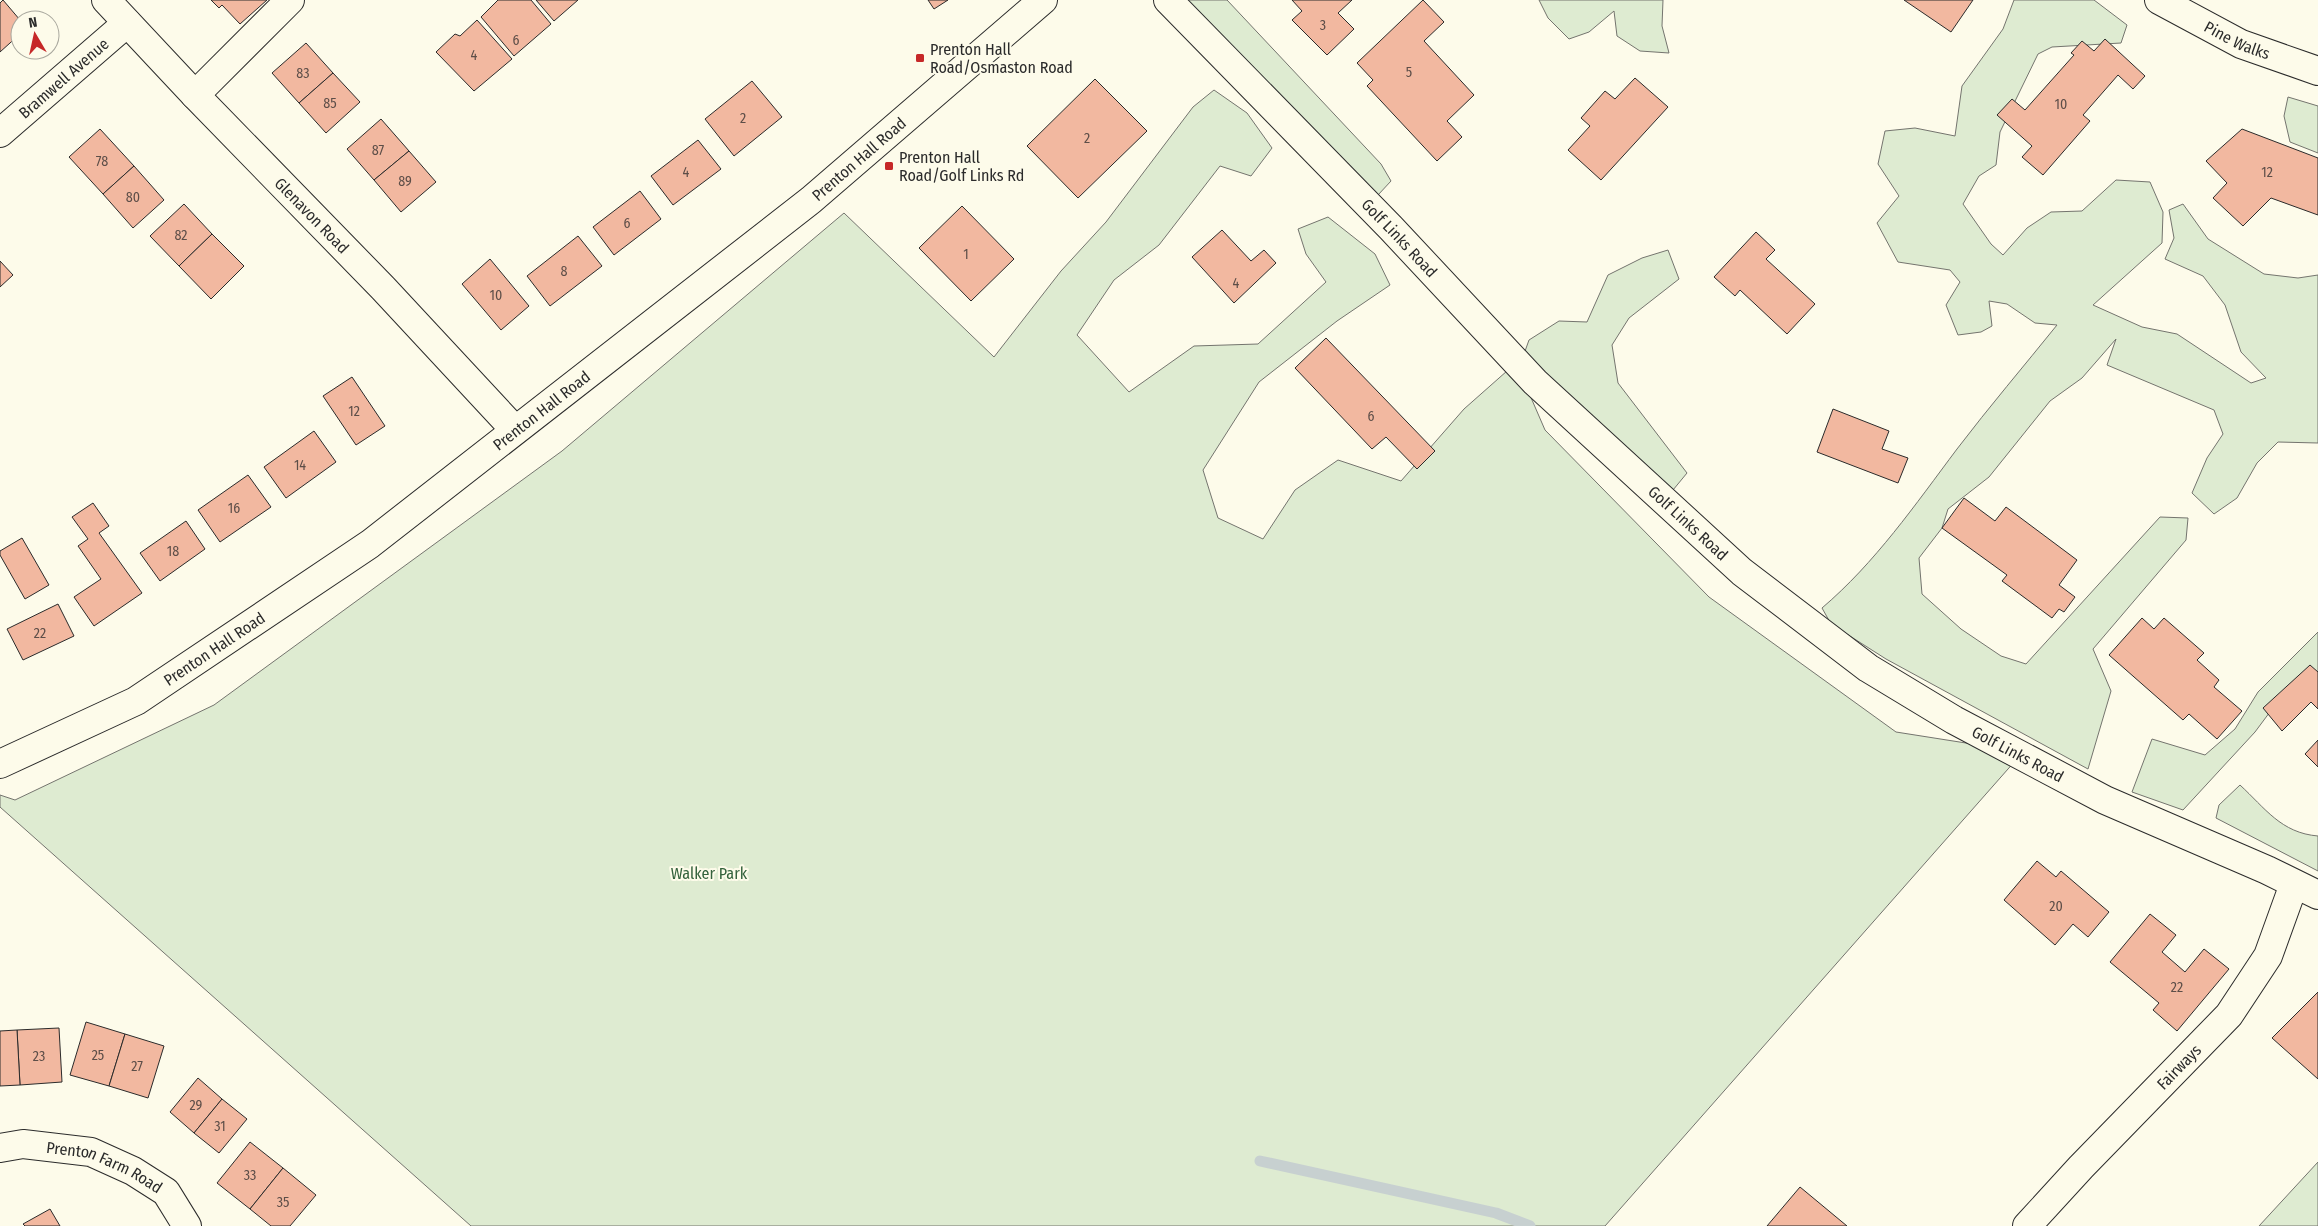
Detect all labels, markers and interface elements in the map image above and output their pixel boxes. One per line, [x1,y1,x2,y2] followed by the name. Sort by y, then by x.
[10,10,60,60] north arrow
[28,14,39,32] text: N
[1320,17,1326,34] house number: 3
[2201,17,2273,63] street label: Pine Walks
[513,32,520,49] house number: 6
[15,34,112,122] street label: Bramwell Avenue
[930,40,1073,77] place label: Prenton Hall Road/Osmaston Road
[471,47,478,64] house number: 4
[914,52,926,64] marker: Prenton Hall Road/Osmaston Road
[1406,64,1412,81] house number: 5
[296,65,310,82] house number: 83
[323,95,337,112] house number: 85
[2055,96,2067,113] house number: 10
[740,110,746,127] house number: 2
[808,113,910,205] street label: Prenton Hall Road
[1084,130,1090,147] house number: 2
[372,142,385,159] house number: 87
[899,148,1024,185] place label: Prenton Hall Road/Golf Links Rd
[96,153,108,170] house number: 78
[883,160,895,172] marker: Prenton Hall Road/Golf Links Rd
[683,164,690,181] house number: 4
[2261,164,2273,181] house number: 12
[271,173,353,257] street label: Glenavon Road
[398,173,412,190] house number: 89
[126,189,140,206] house number: 80
[1358,195,1441,281] street label: Golf Links Road
[624,215,631,232] house number: 6
[174,227,188,244] house number: 82
[963,246,969,263] house number: 1
[561,263,568,280] house number: 8
[1233,275,1240,292] house number: 4
[490,287,502,304] house number: 10
[489,367,594,454] street label: Prenton Hall Road
[348,403,360,420] house number: 12
[1368,408,1375,425] house number: 6
[294,457,306,474] house number: 14
[1645,482,1732,564] street label: Golf Links Road
[228,500,240,517] house number: 16
[167,543,179,560] house number: 18
[160,608,268,689] street label: Prenton Hall Road
[34,625,46,642] house number: 22
[1969,722,2067,786] street label: Golf Links Road
[671,864,748,883] park label: Walker Park
[2049,898,2063,915] house number: 20
[2171,979,2183,996] house number: 22
[2153,1040,2205,1093] street label: Fairways
[92,1047,104,1064] house number: 25
[33,1048,45,1065] house number: 23
[131,1058,143,1075] house number: 27
[190,1097,203,1114] house number: 29
[214,1118,226,1135] house number: 31
[45,1137,166,1197] street label: Prenton Farm Road
[244,1167,256,1184] house number: 33
[277,1194,289,1211] house number: 35

